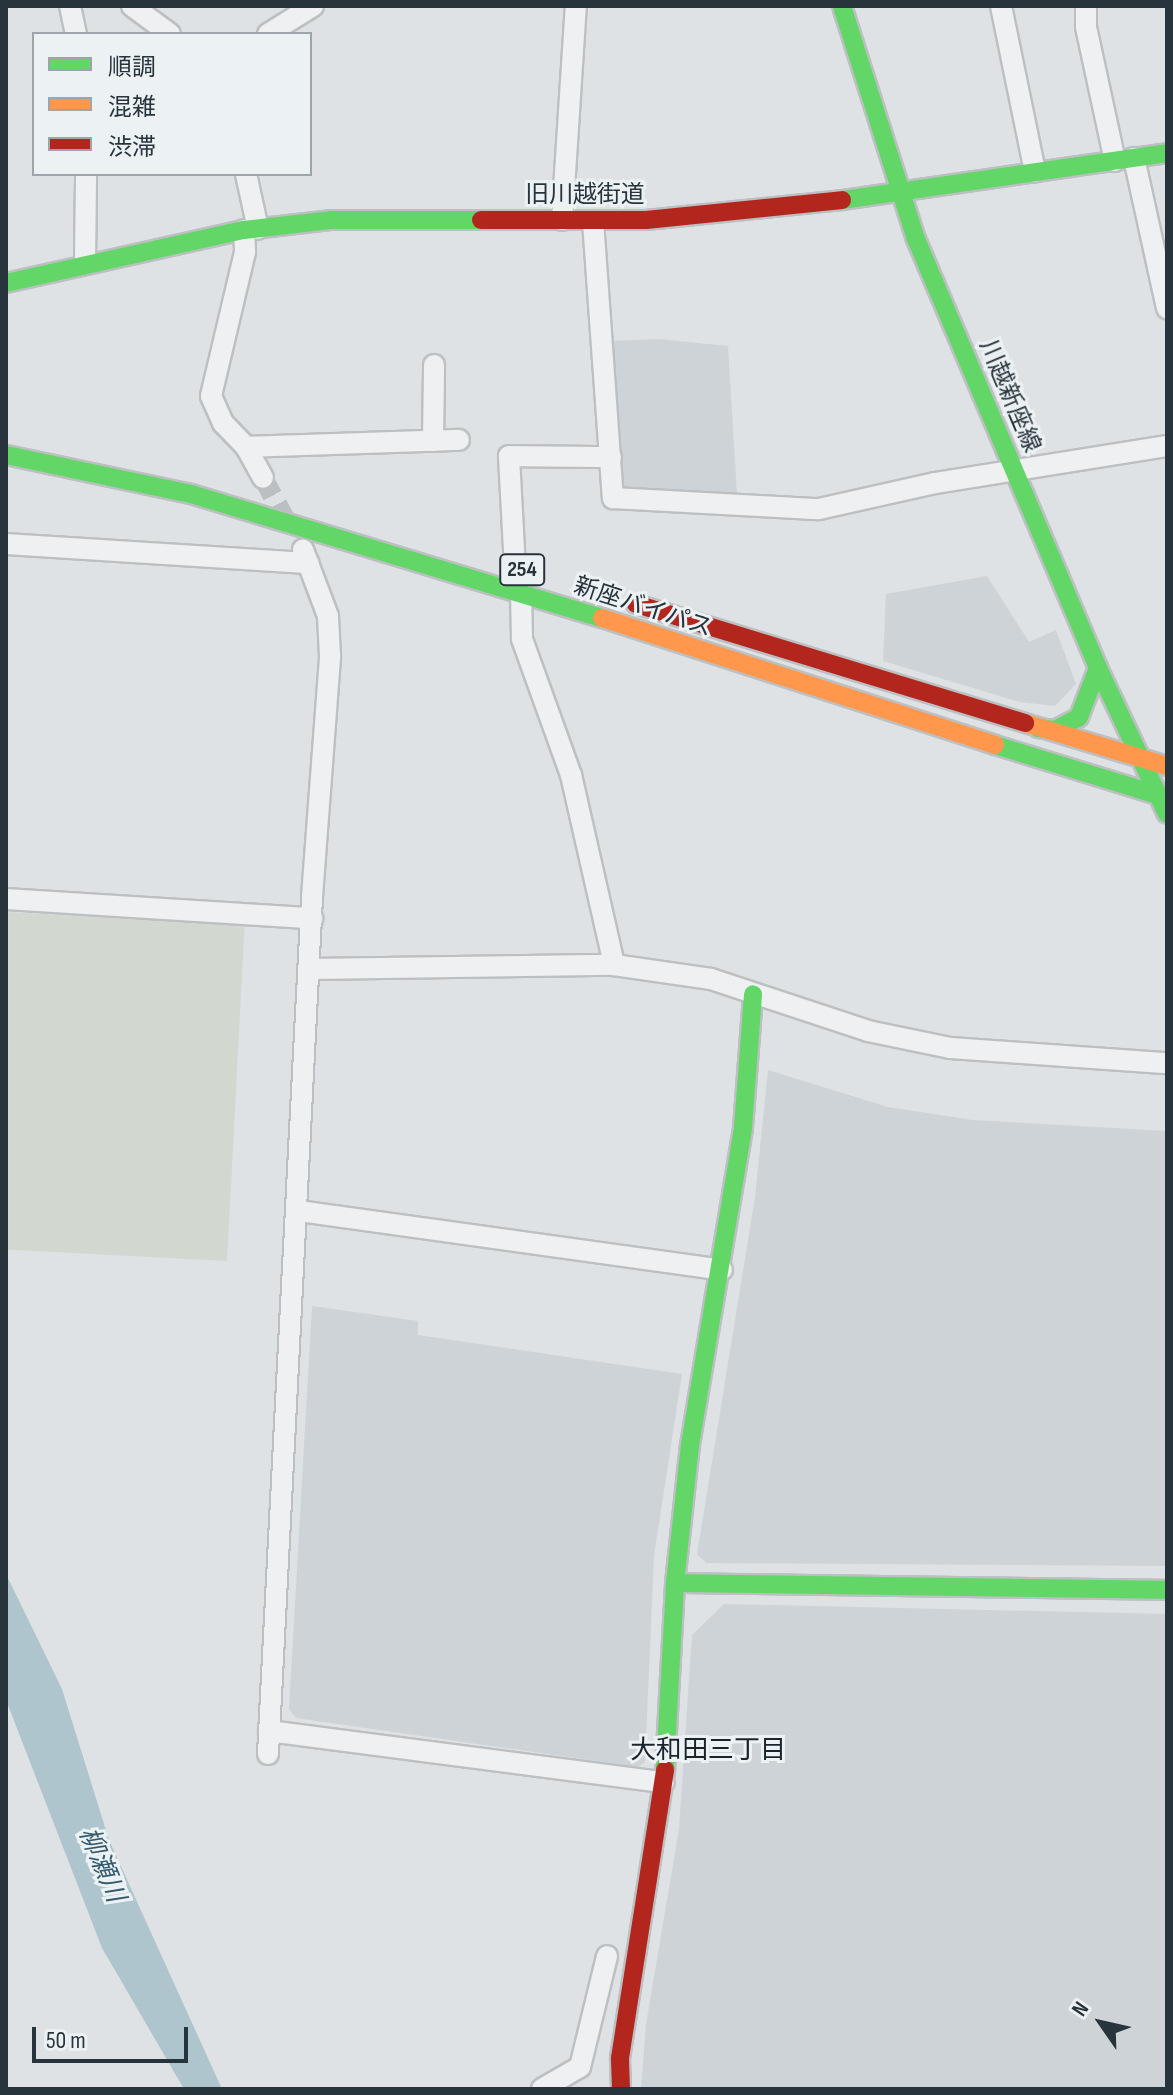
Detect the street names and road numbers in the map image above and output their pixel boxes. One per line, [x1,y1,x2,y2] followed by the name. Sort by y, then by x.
[525,181,645,209] street label: 旧川越街道
[973,335,1047,457] street label: 川越新座線
[498,552,546,588] road number: 254
[570,571,716,643] street label: 新座バイパス

